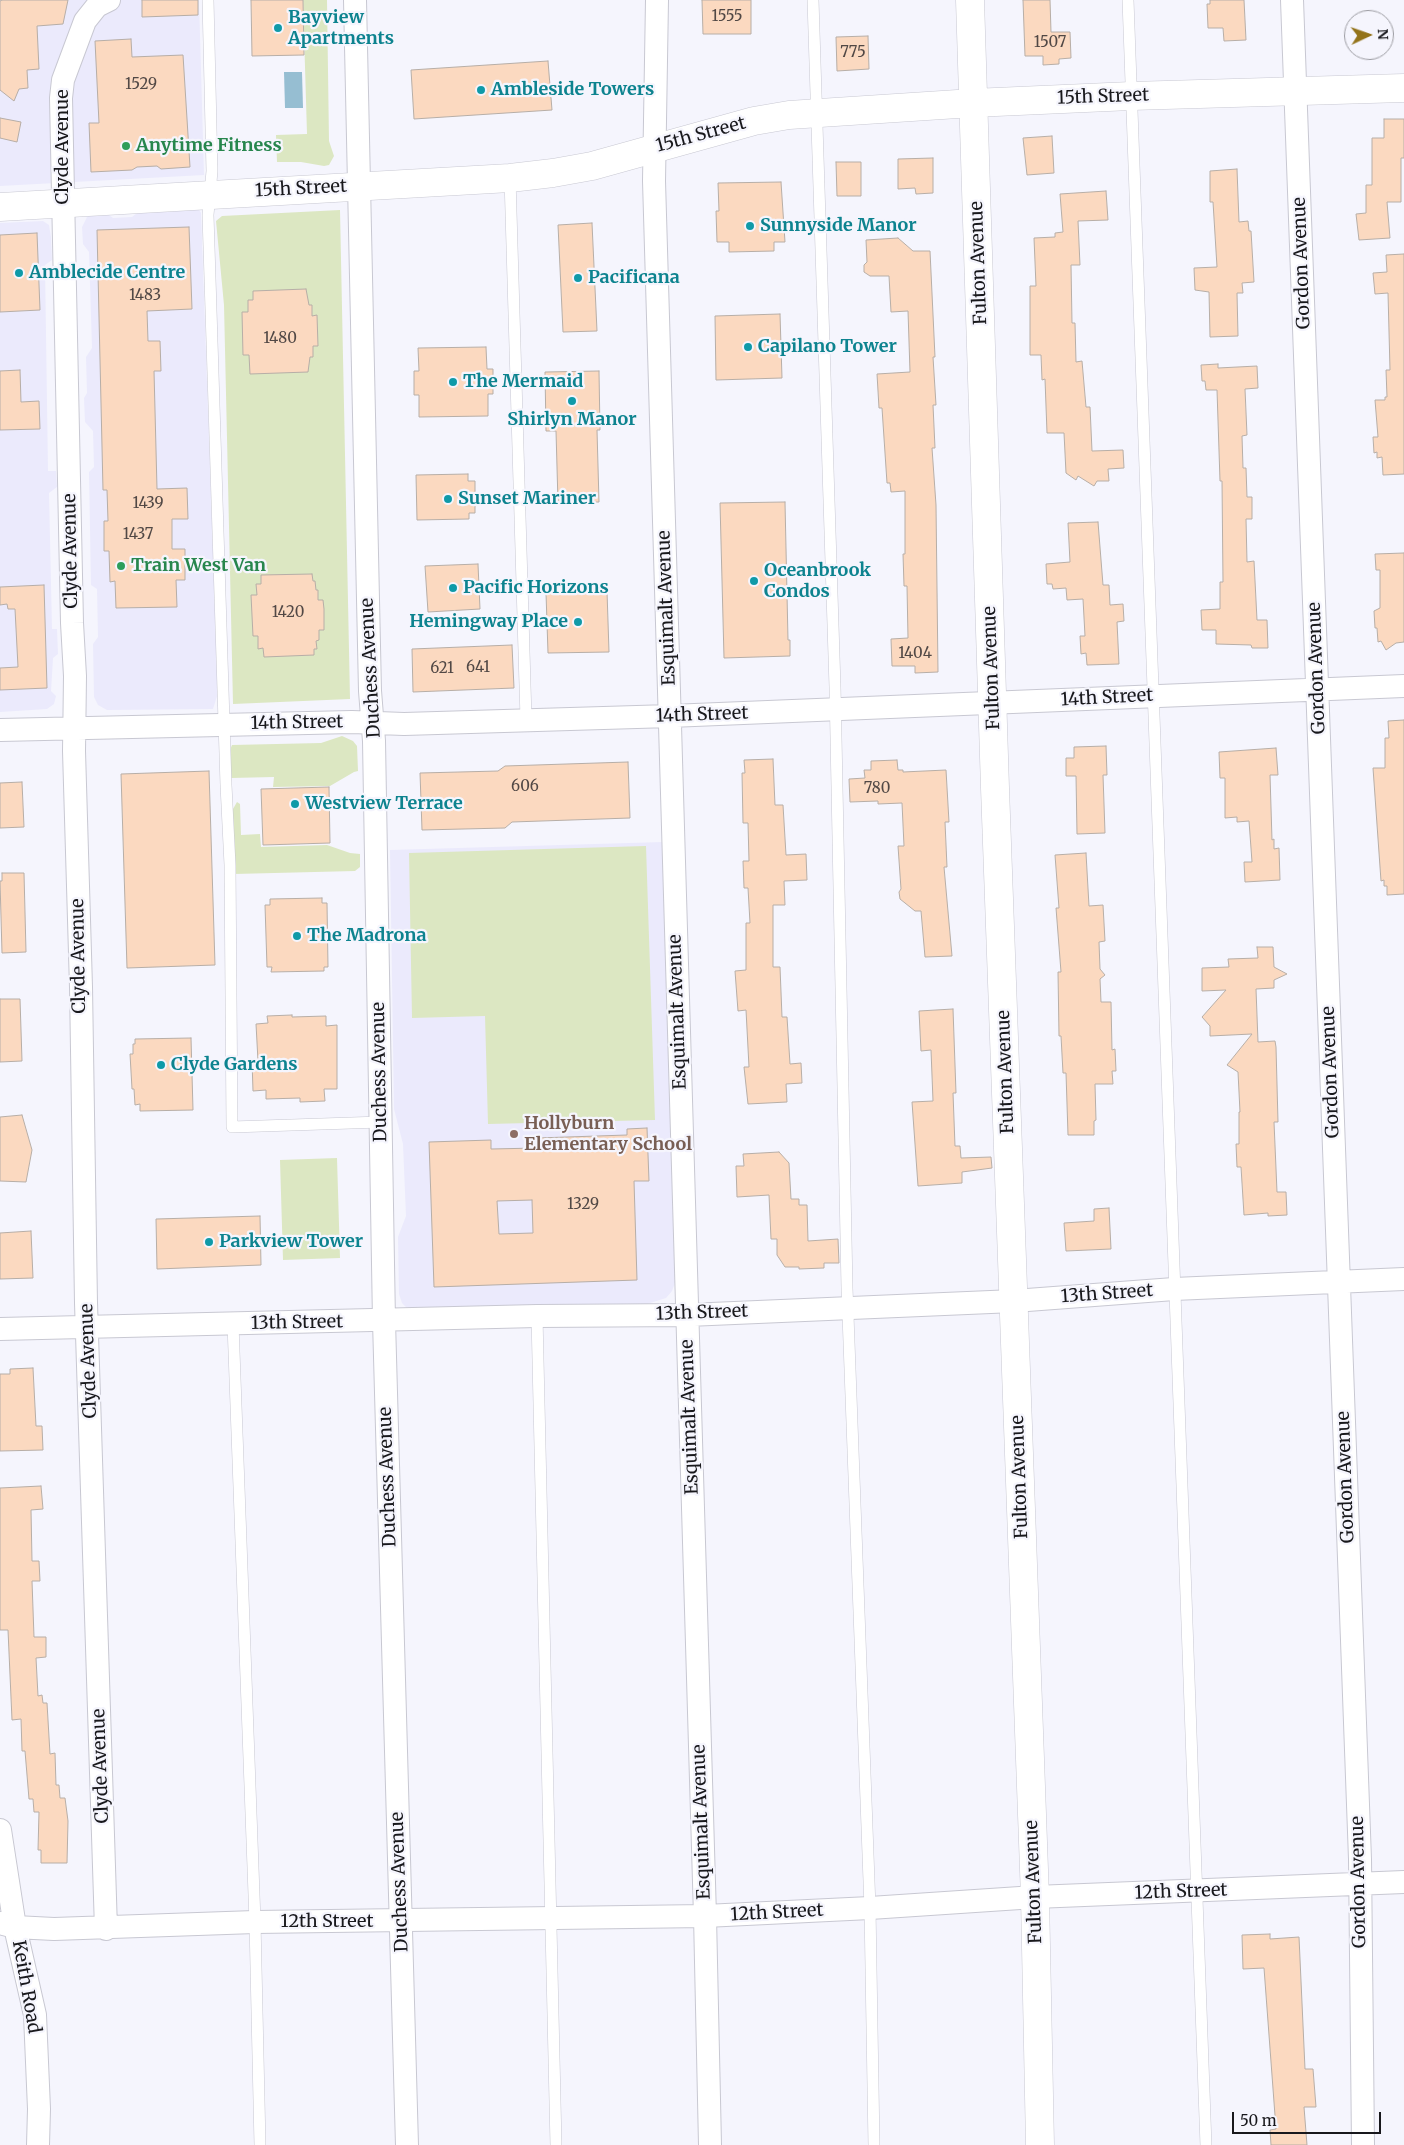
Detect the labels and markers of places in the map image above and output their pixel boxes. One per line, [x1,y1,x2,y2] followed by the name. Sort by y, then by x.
[288,7,394,50] place label: Bayview Apartments
[272,22,284,34] marker: Bayview Apartments
[491,79,654,101] place label: Ambleside Towers
[475,84,487,96] marker: Ambleside Towers
[136,135,282,157] place label: Anytime Fitness
[120,140,132,152] marker: Anytime Fitness
[760,215,917,237] place label: Sunnyside Manor
[744,220,756,232] marker: Sunnyside Manor
[29,262,185,284] place label: Amblecide Centre
[13,267,25,279] marker: Amblecide Centre
[588,267,680,289] place label: Pacificana
[572,272,584,284] marker: Pacificana
[758,336,897,358] place label: Capilano Tower
[742,341,754,353] marker: Capilano Tower
[463,371,583,393] place label: The Mermaid
[447,376,459,388] marker: The Mermaid
[566,395,578,407] marker: Shirlyn Manor
[507,409,637,431] place label: Shirlyn Manor
[458,488,596,510] place label: Sunset Mariner
[442,493,454,505] marker: Sunset Mariner
[131,555,266,577] place label: Train West Van
[115,560,127,572] marker: Train West Van
[764,560,871,602] place label: Oceanbrook Condos
[748,575,760,587] marker: Oceanbrook Condos
[463,577,609,599] place label: Pacific Horizons
[447,582,459,594] marker: Pacific Horizons
[409,611,568,633] place label: Hemingway Place
[572,616,584,628] marker: Hemingway Place
[305,793,463,815] place label: Westview Terrace
[289,798,301,810] marker: Westview Terrace
[307,925,427,947] place label: The Madrona
[291,930,303,942] marker: The Madrona
[171,1054,298,1076] place label: Clyde Gardens
[155,1059,167,1071] marker: Clyde Gardens
[524,1113,692,1156] place label: Hollyburn Elementary School
[508,1128,520,1140] marker: Hollyburn Elementary School
[219,1231,363,1253] place label: Parkview Tower
[203,1236,215,1248] marker: Parkview Tower

